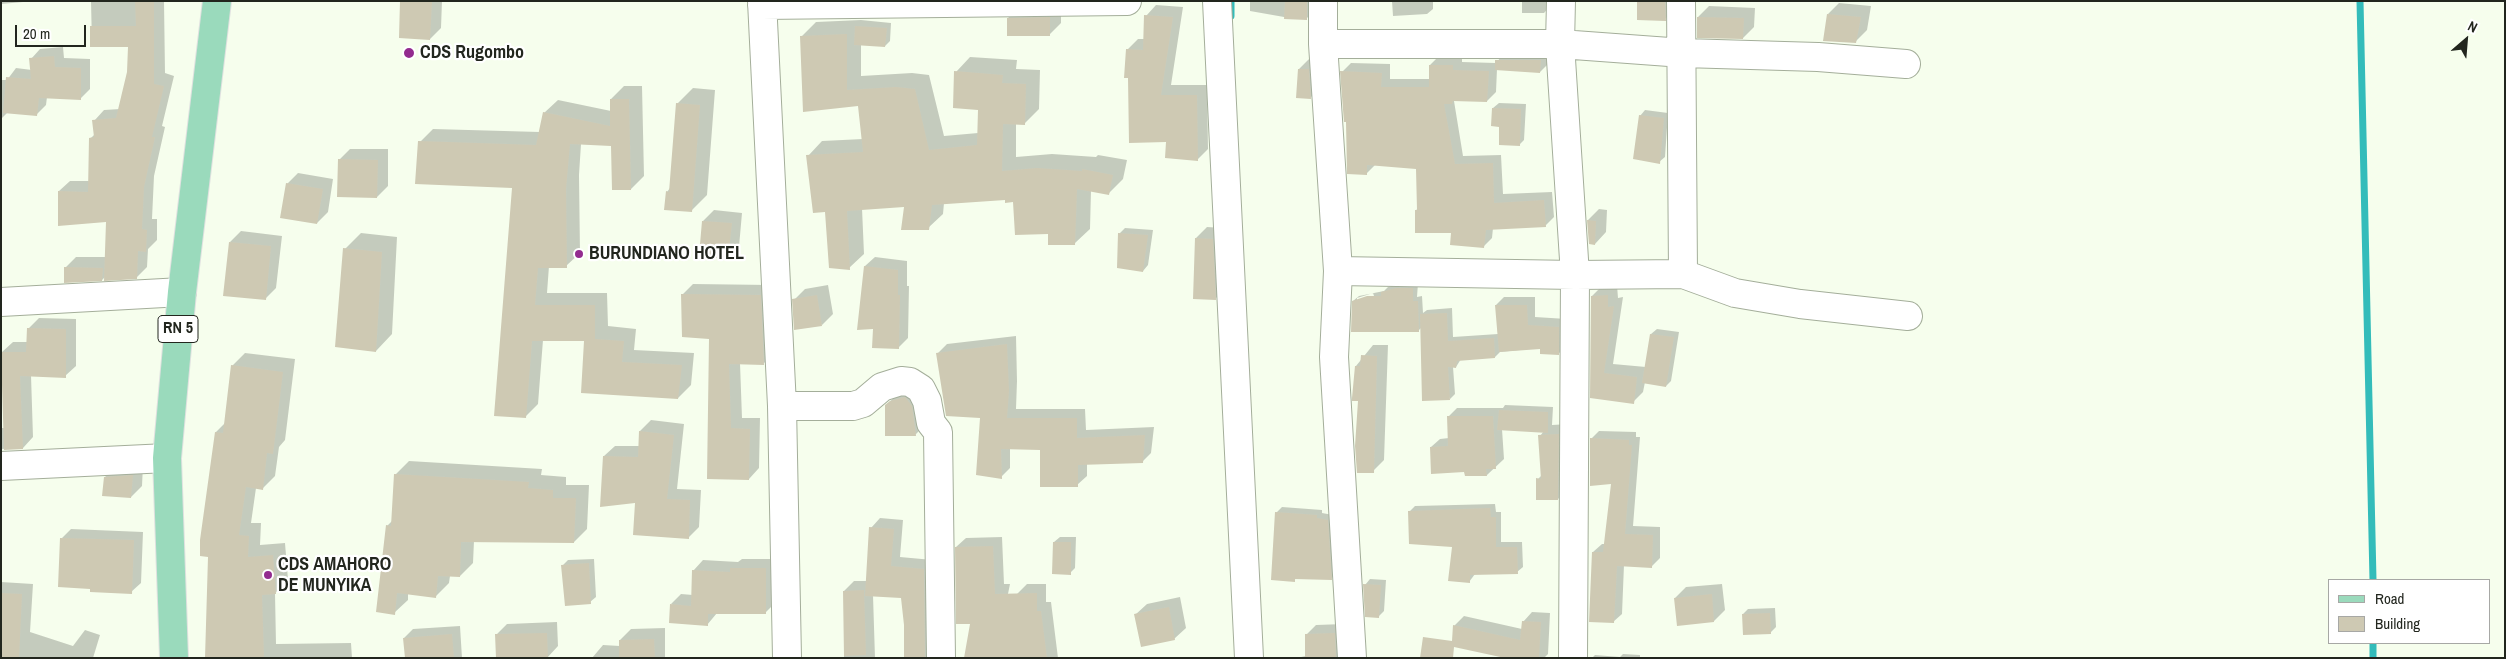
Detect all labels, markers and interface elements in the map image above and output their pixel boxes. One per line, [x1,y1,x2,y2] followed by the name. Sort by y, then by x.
[18,15,89,47] scale bar
[2441,15,2491,65] north arrow
[2465,17,2481,37] text: N
[23,23,50,44] text: 20 m
[420,42,524,64] place label: CDS Rugombo
[402,46,416,60] marker: CDS Rugombo
[589,243,744,265] place label: BURUNDIANO HOTEL
[573,248,585,260] marker: BURUNDIANO HOTEL
[158,316,198,342] road number: RN 5
[278,554,391,596] place label: CDS AMAHORO DE MUNYIKA
[262,569,274,581] marker: CDS AMAHORO DE MUNYIKA
[2328,579,2491,644] legend
[2375,588,2404,609] text: Road
[2375,613,2420,634] text: Building

